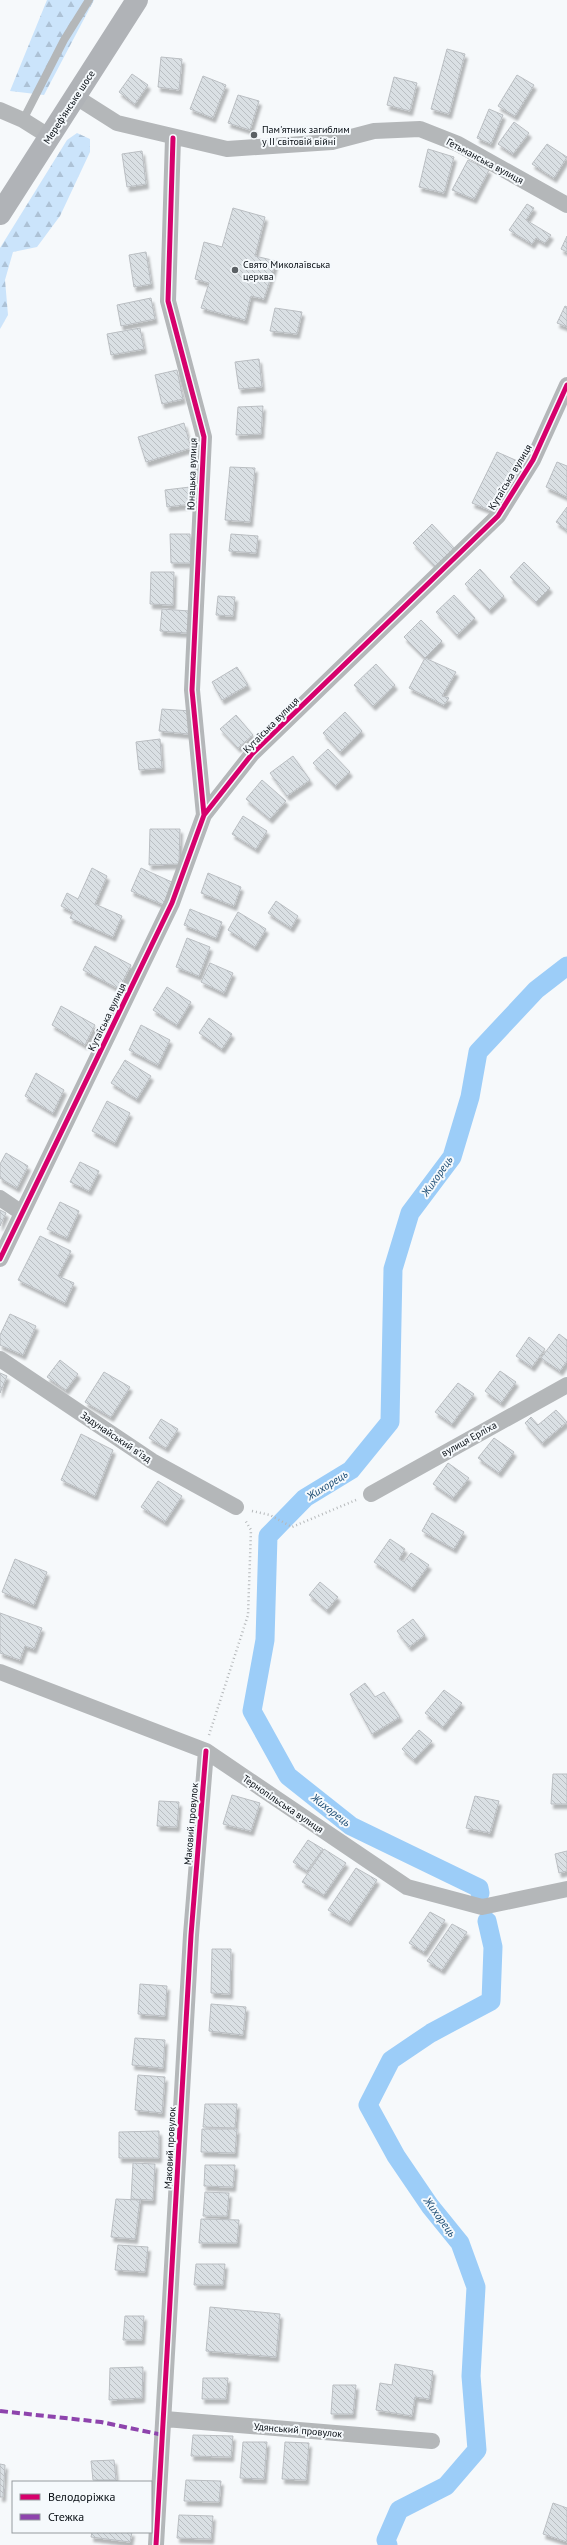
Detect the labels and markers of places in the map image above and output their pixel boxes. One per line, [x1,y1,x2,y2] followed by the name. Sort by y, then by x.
[262,123,350,148] place label: Пам'ятник загиблим у II світовій війні
[249,130,259,140] marker: Пам'ятник загиблим у II світовій війні
[243,258,330,283] place label: Свято Миколаївська церква
[230,265,240,275] marker: Свято Миколаївська церква

